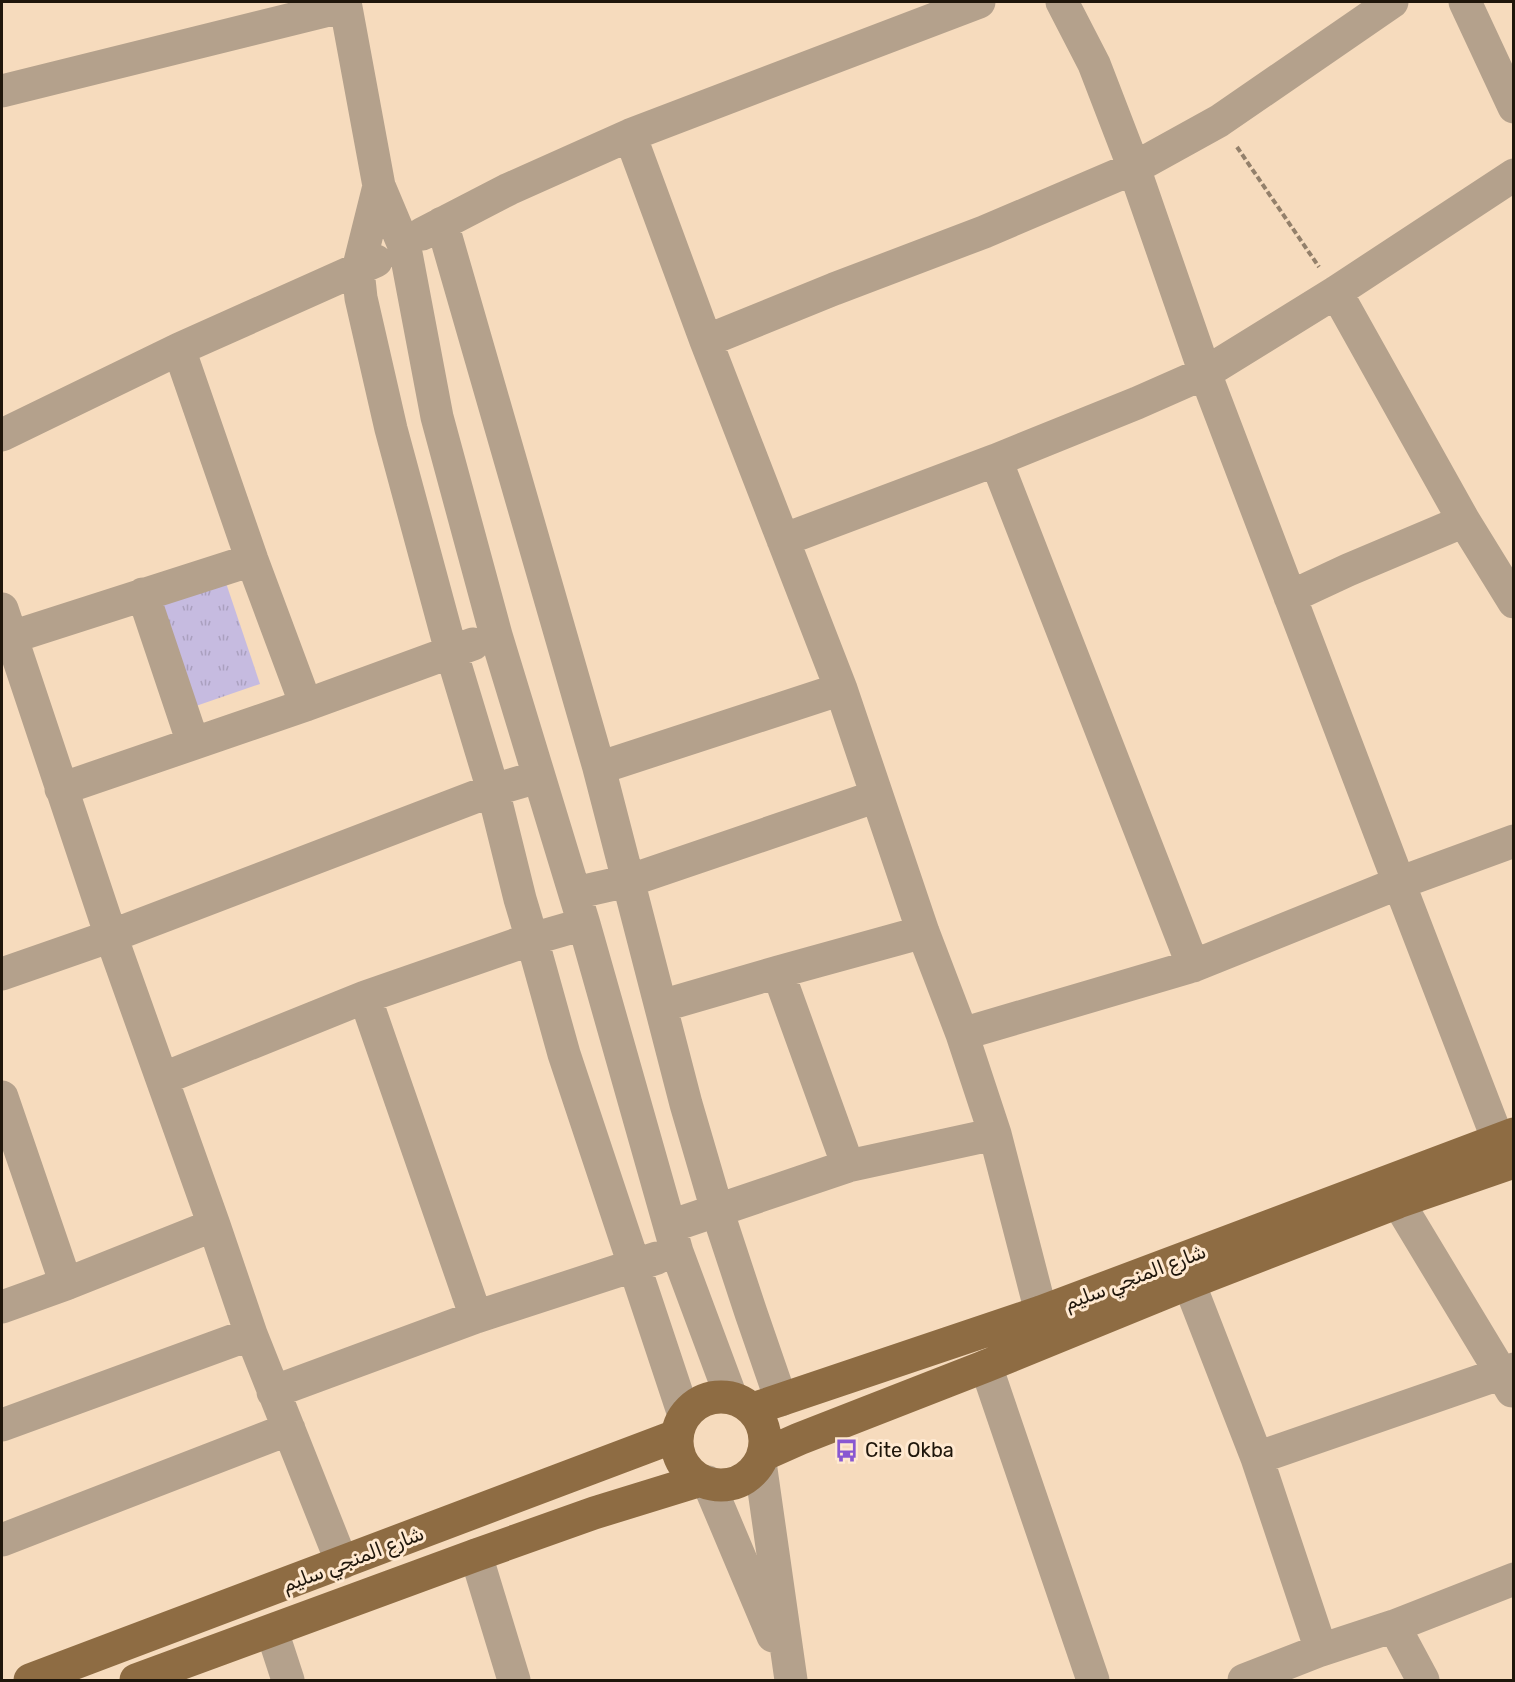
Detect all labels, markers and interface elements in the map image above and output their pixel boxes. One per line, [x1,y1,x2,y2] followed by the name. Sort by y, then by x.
[1061,1239,1210,1318] street label: شارع المنجي سليم
[834,1437,860,1463] bus stop icon: Cite Okba
[865,1438,954,1462] place label: Cite Okba
[279,1521,428,1600] street label: شارع المنجي سليم

